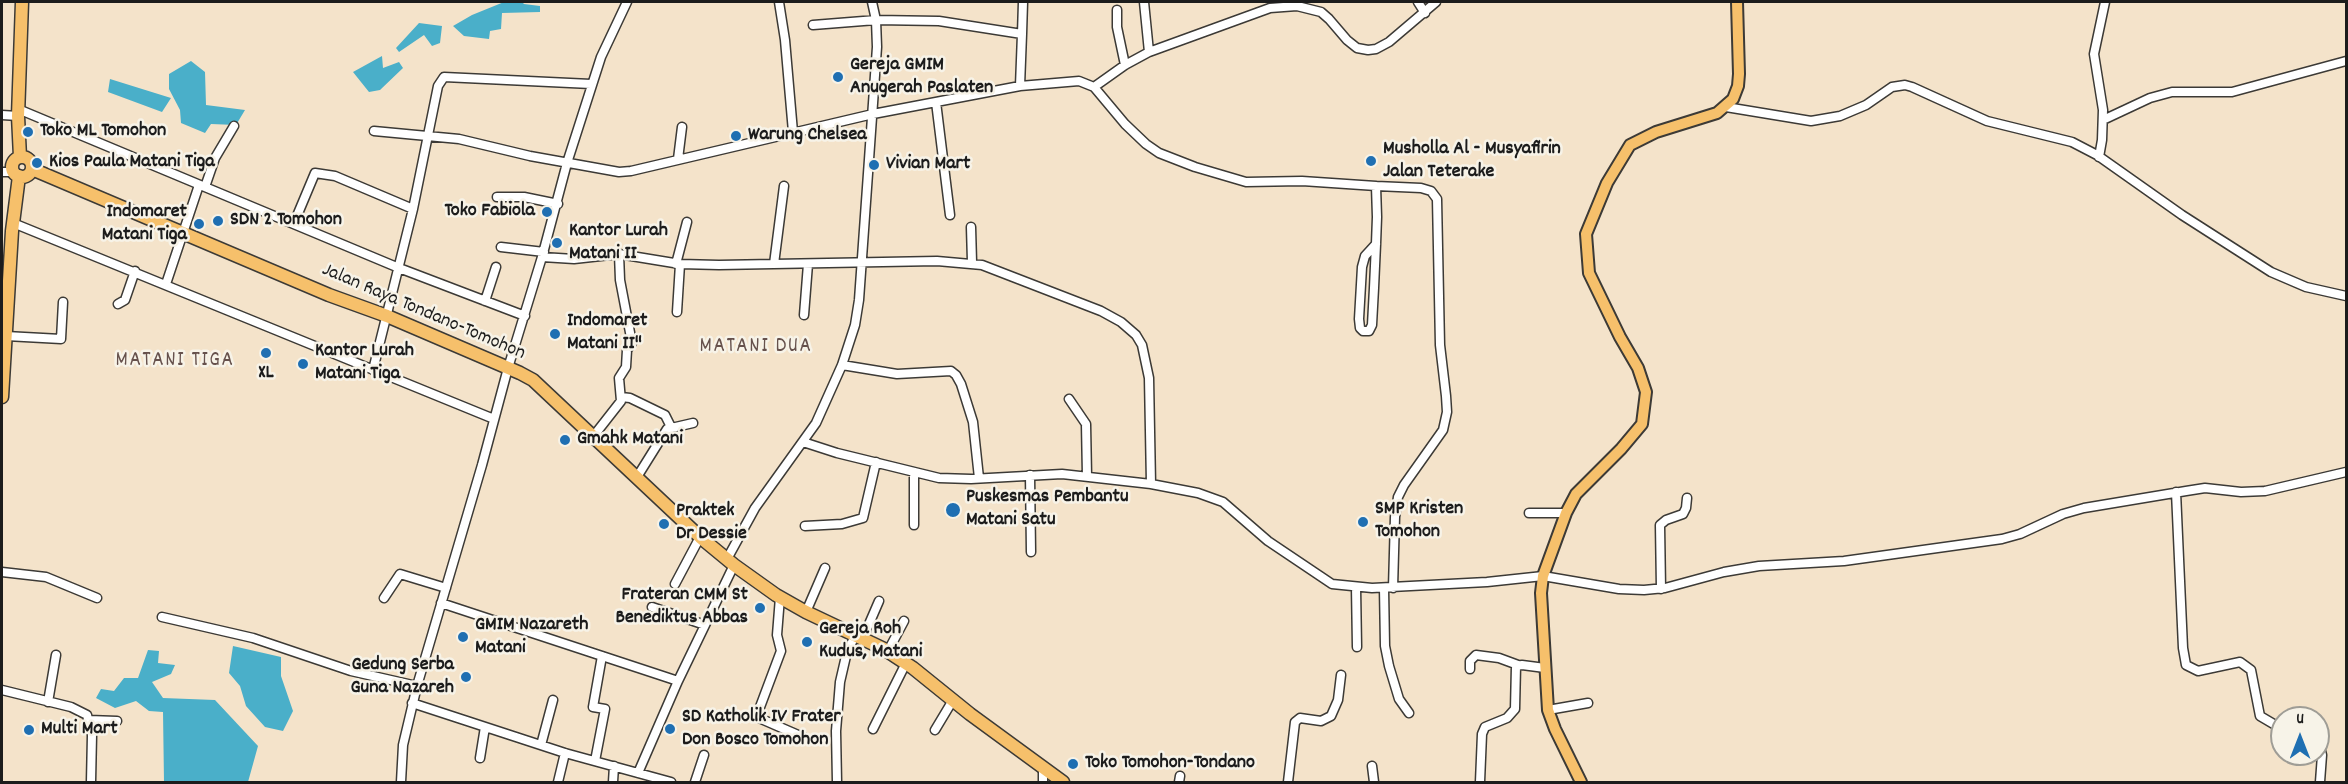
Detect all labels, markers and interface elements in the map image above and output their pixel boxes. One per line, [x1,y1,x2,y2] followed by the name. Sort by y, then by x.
[850,54,993,101] place label: Gereja GMIM Anugerah Paslaten
[831,70,845,84] marker: Gereja GMIM Anugerah Paslaten
[40,120,166,144] place label: Toko ML Tomohon
[748,124,867,148] place label: Warung Chelsea
[21,125,35,139] marker: Toko ML Tomohon
[729,129,743,143] marker: Warung Chelsea
[1383,138,1561,185] place label: Musholla Al - Musyafirin Jalan Teterake
[49,151,215,175] place label: Kios Paula Matani Tiga
[886,153,970,177] place label: Vivian Mart
[1364,154,1378,168] marker: Musholla Al - Musyafirin Jalan Teterake
[30,156,44,170] marker: Kios Paula Matani Tiga
[867,158,881,172] marker: Vivian Mart
[445,200,535,224] place label: Toko Fabiola
[102,201,187,248] place label: Indomaret Matani Tiga
[540,205,554,219] marker: Toko Fabiola
[230,209,342,233] place label: SDN 2 Tomohon
[211,214,225,228] marker: SDN 2 Tomohon
[192,217,206,231] marker: Indomaret Matani Tiga
[569,220,668,267] place label: Kantor Lurah Matani II
[550,236,564,250] marker: Kantor Lurah Matani II
[318,259,528,367] street label: Jalan Raya Tondano-Tomohon
[567,310,647,357] place label: Indomaret Matani II"
[548,327,562,341] marker: Indomaret Matani II"
[700,335,812,361] district label: MATANI DUA
[315,340,414,387] place label: Kantor Lurah Matani Tiga
[259,346,273,360] marker: XL
[116,349,234,375] district label: MATANI TIGA
[296,357,310,371] marker: Kantor Lurah Matani Tiga
[258,362,274,386] place label: XL
[577,428,683,452] place label: Gmahk Matani
[558,433,572,447] marker: Gmahk Matani
[966,486,1129,533] place label: Puskesmas Pembantu Matani Satu
[1375,498,1463,545] place label: SMP Kristen Tomohon
[676,500,747,547] place label: Praktek Dr Dessie
[944,501,962,519] marker: Puskesmas Pembantu Matani Satu
[1356,515,1370,529] marker: SMP Kristen Tomohon
[657,517,671,531] marker: Praktek Dr Dessie
[615,584,748,631] place label: Frateran CMM St Benediktus Abbas
[753,601,767,615] marker: Frateran CMM St Benediktus Abbas
[475,614,588,661] place label: GMIM Nazareth Matani
[819,618,922,665] place label: Gereja Roh Kudus, Matani
[456,630,470,644] marker: GMIM Nazareth Matani
[800,635,814,649] marker: Gereja Roh Kudus, Matani
[350,654,454,701] place label: Gedung Serba Guna Nazareh
[459,670,473,684] marker: Gedung Serba Guna Nazareh
[682,706,841,753] place label: SD Katholik IV Frater Don Bosco Tomohon
[2270,706,2330,766] north arrow
[2296,708,2304,731] text: U
[41,718,118,742] place label: Multi Mart
[663,722,677,736] marker: SD Katholik IV Frater Don Bosco Tomohon
[22,723,36,737] marker: Multi Mart
[1085,752,1255,776] place label: Toko Tomohon-Tondano
[1066,757,1080,771] marker: Toko Tomohon-Tondano

